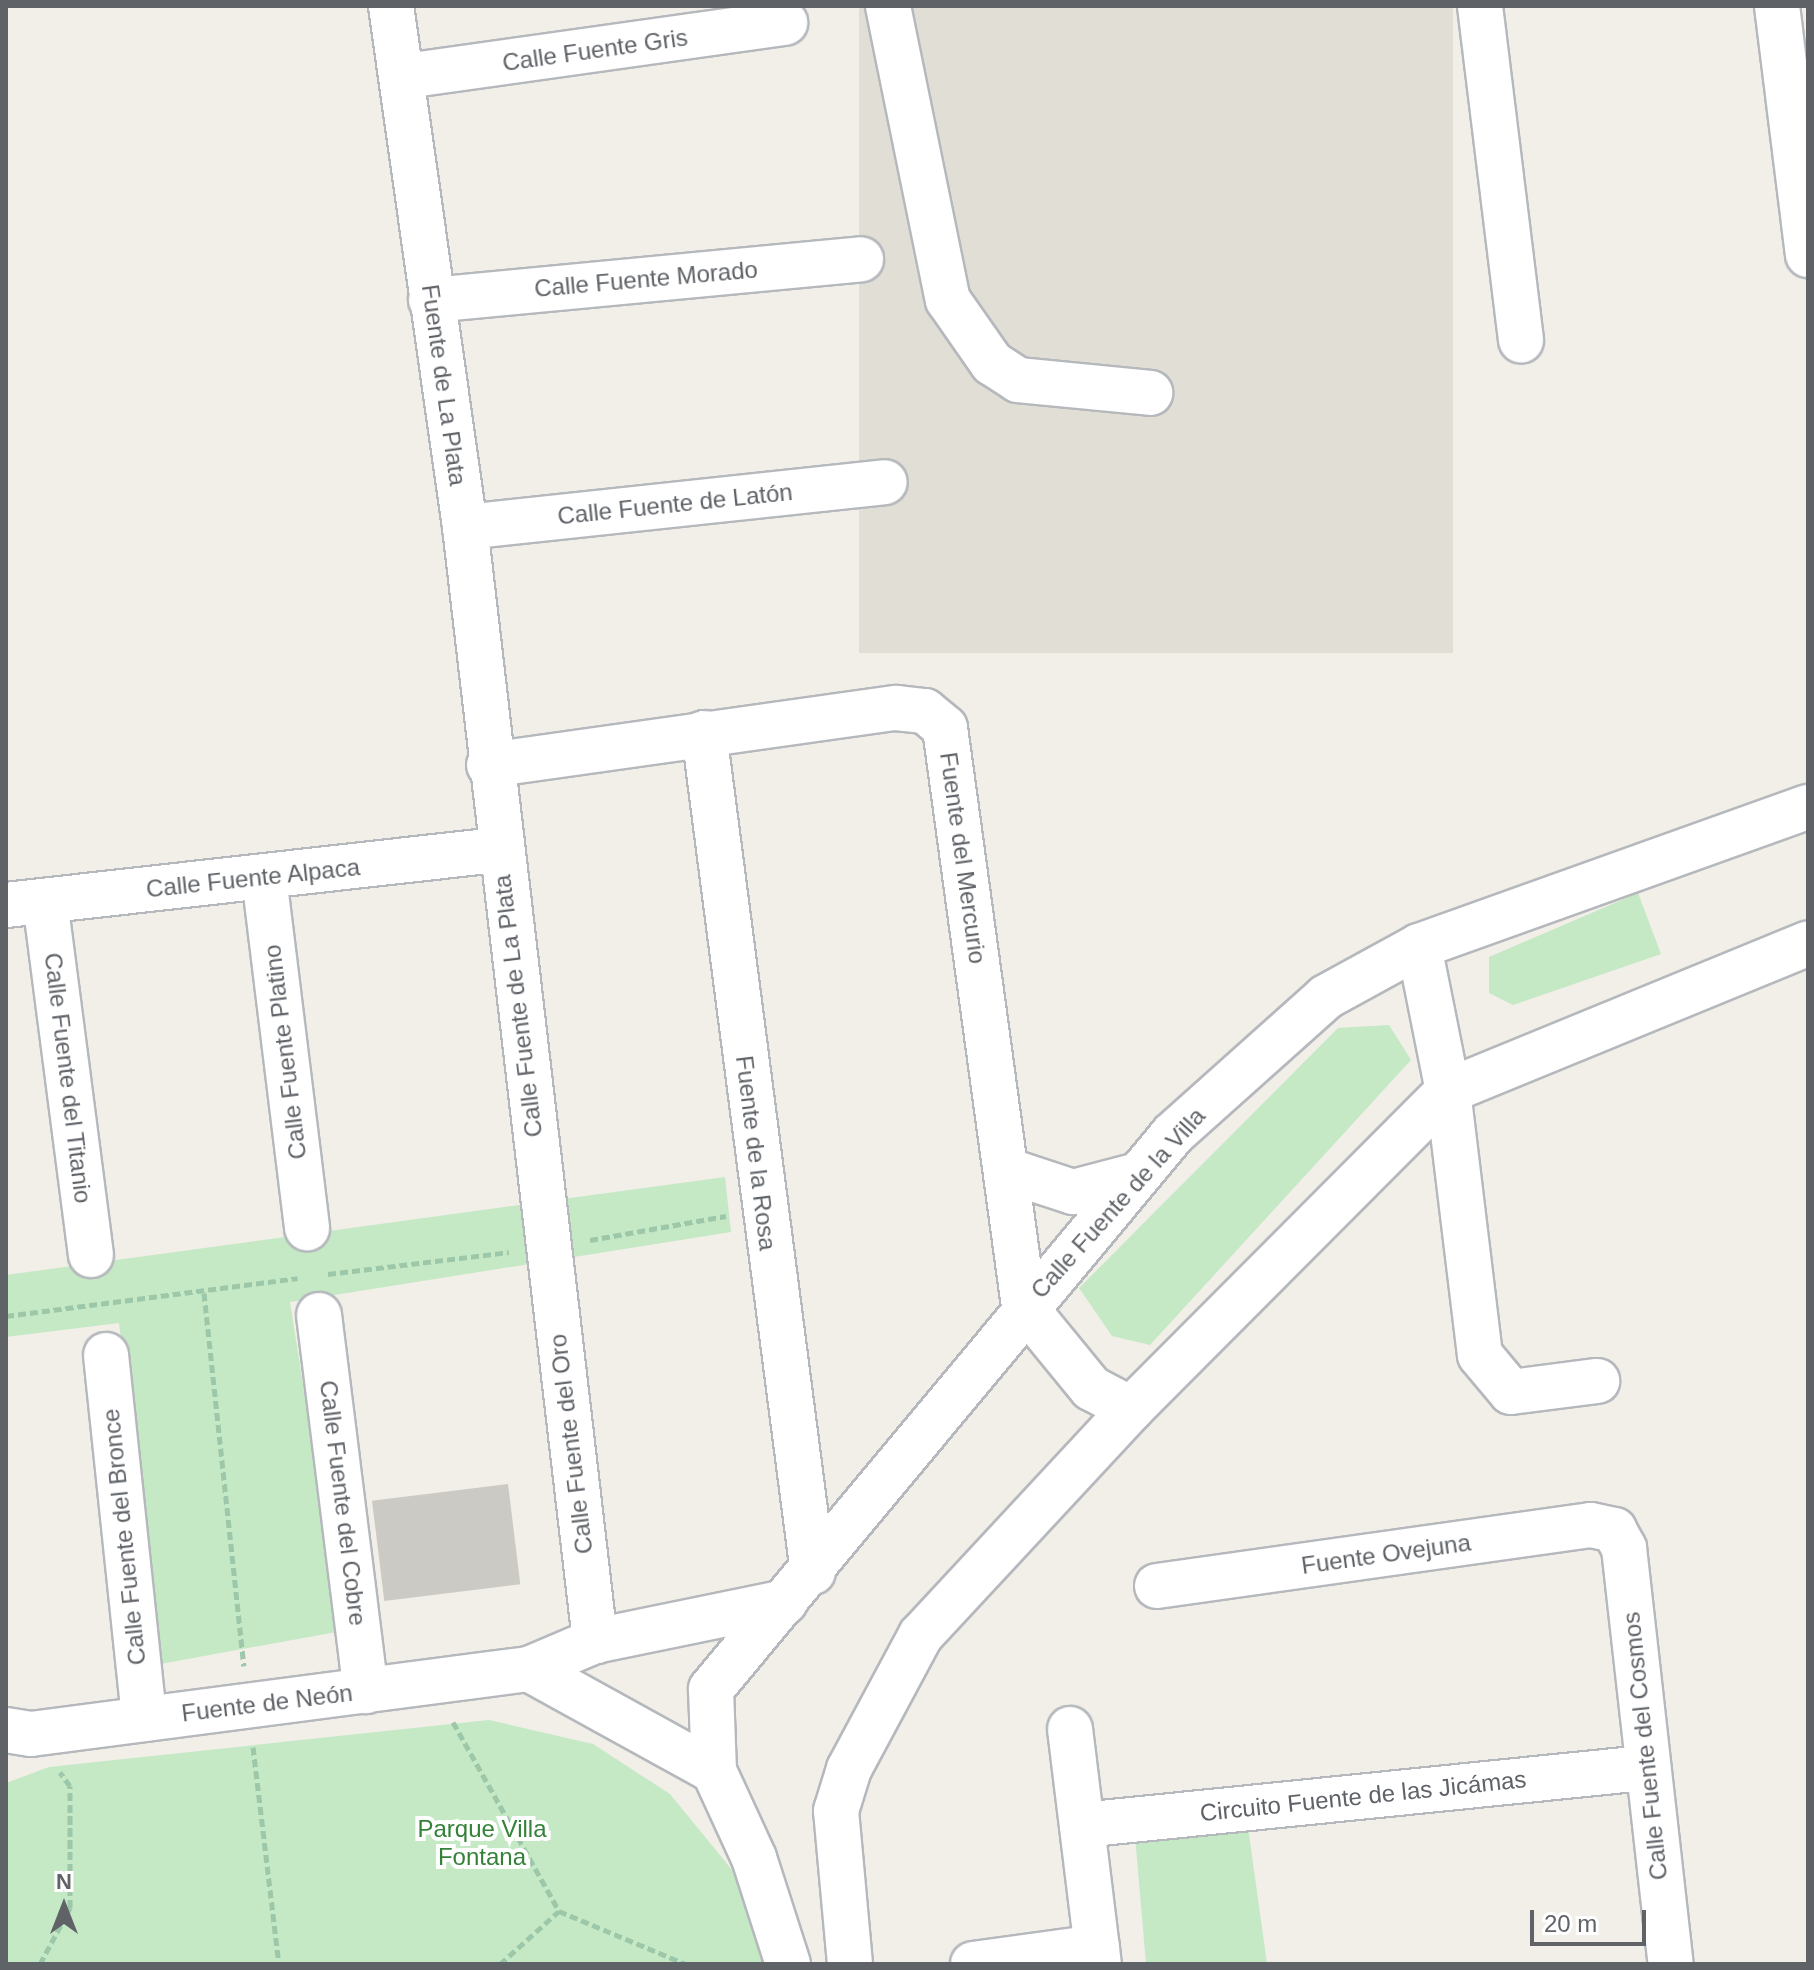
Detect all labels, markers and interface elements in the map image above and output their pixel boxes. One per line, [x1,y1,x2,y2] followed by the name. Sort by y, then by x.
[501,23,689,77] street label: Calle Fuente Gris
[533,255,759,303] street label: Calle Fuente Morado
[416,283,472,487] street label: Fuente de La Plata
[556,477,794,531] street label: Calle Fuente de Latón
[934,750,992,966] street label: Fuente del Mercurio
[144,852,362,904] street label: Calle Fuente Alpaca
[488,873,548,1139] street label: Calle Fuente de La Plata
[258,943,312,1161] street label: Calle Fuente Platino
[38,951,98,1205] street label: Calle Fuente del Titanio
[730,1054,782,1252] street label: Fuente de la Rosa
[1025,1102,1211,1304] street label: Calle Fuente de la Villa
[543,1332,599,1556] street label: Calle Fuente del Oro
[314,1379,372,1627] street label: Calle Fuente del Cobre
[96,1407,152,1667] street label: Calle Fuente del Bronce
[1299,1528,1473,1580] street label: Fuente Ovejuna
[1617,1611,1673,1881] street label: Calle Fuente del Cosmos
[180,1678,354,1728] street label: Fuente de Neón
[1198,1765,1528,1827] street label: Circuito Fuente de las Jicámas
[418,1815,546,1871] park label: Parque Villa Fontana
[24,1866,104,1946] north arrow
[56,1869,72,1894] text: N
[1534,1894,1650,1944] scale bar
[1544,1910,1597,1937] text: 20 m

